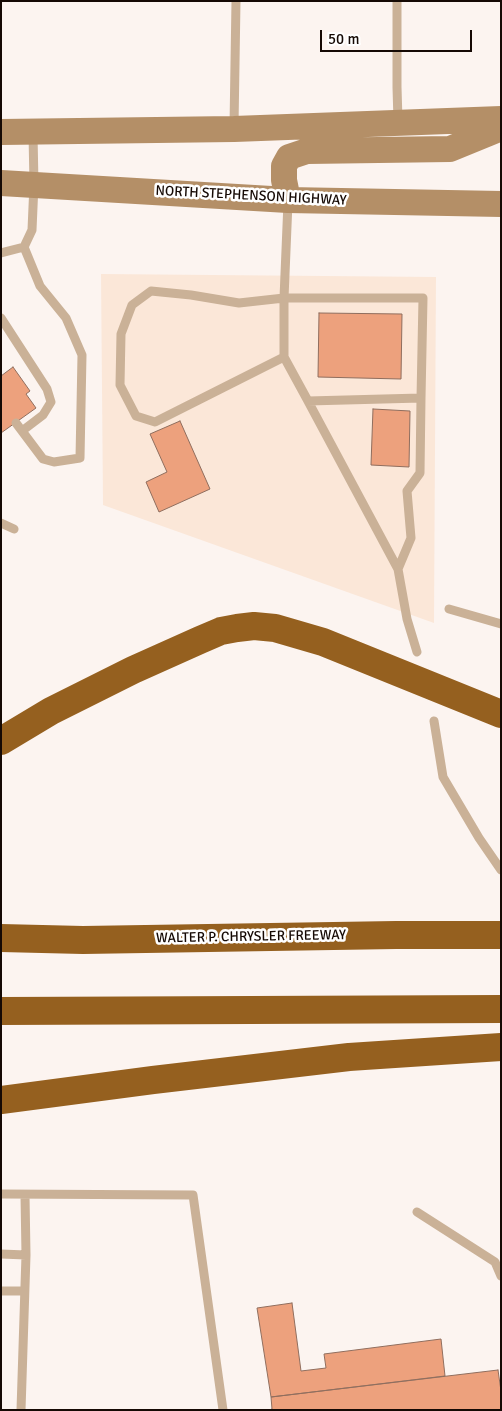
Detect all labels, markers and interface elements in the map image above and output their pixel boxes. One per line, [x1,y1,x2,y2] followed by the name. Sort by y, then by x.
[322,20,474,52] scale bar
[328,30,359,48] text: 50 m
[155,183,347,209] street label: NORTH STEPHENSON HIGHWAY
[156,927,346,947] street label: WALTER P. CHRYSLER FREEWAY

